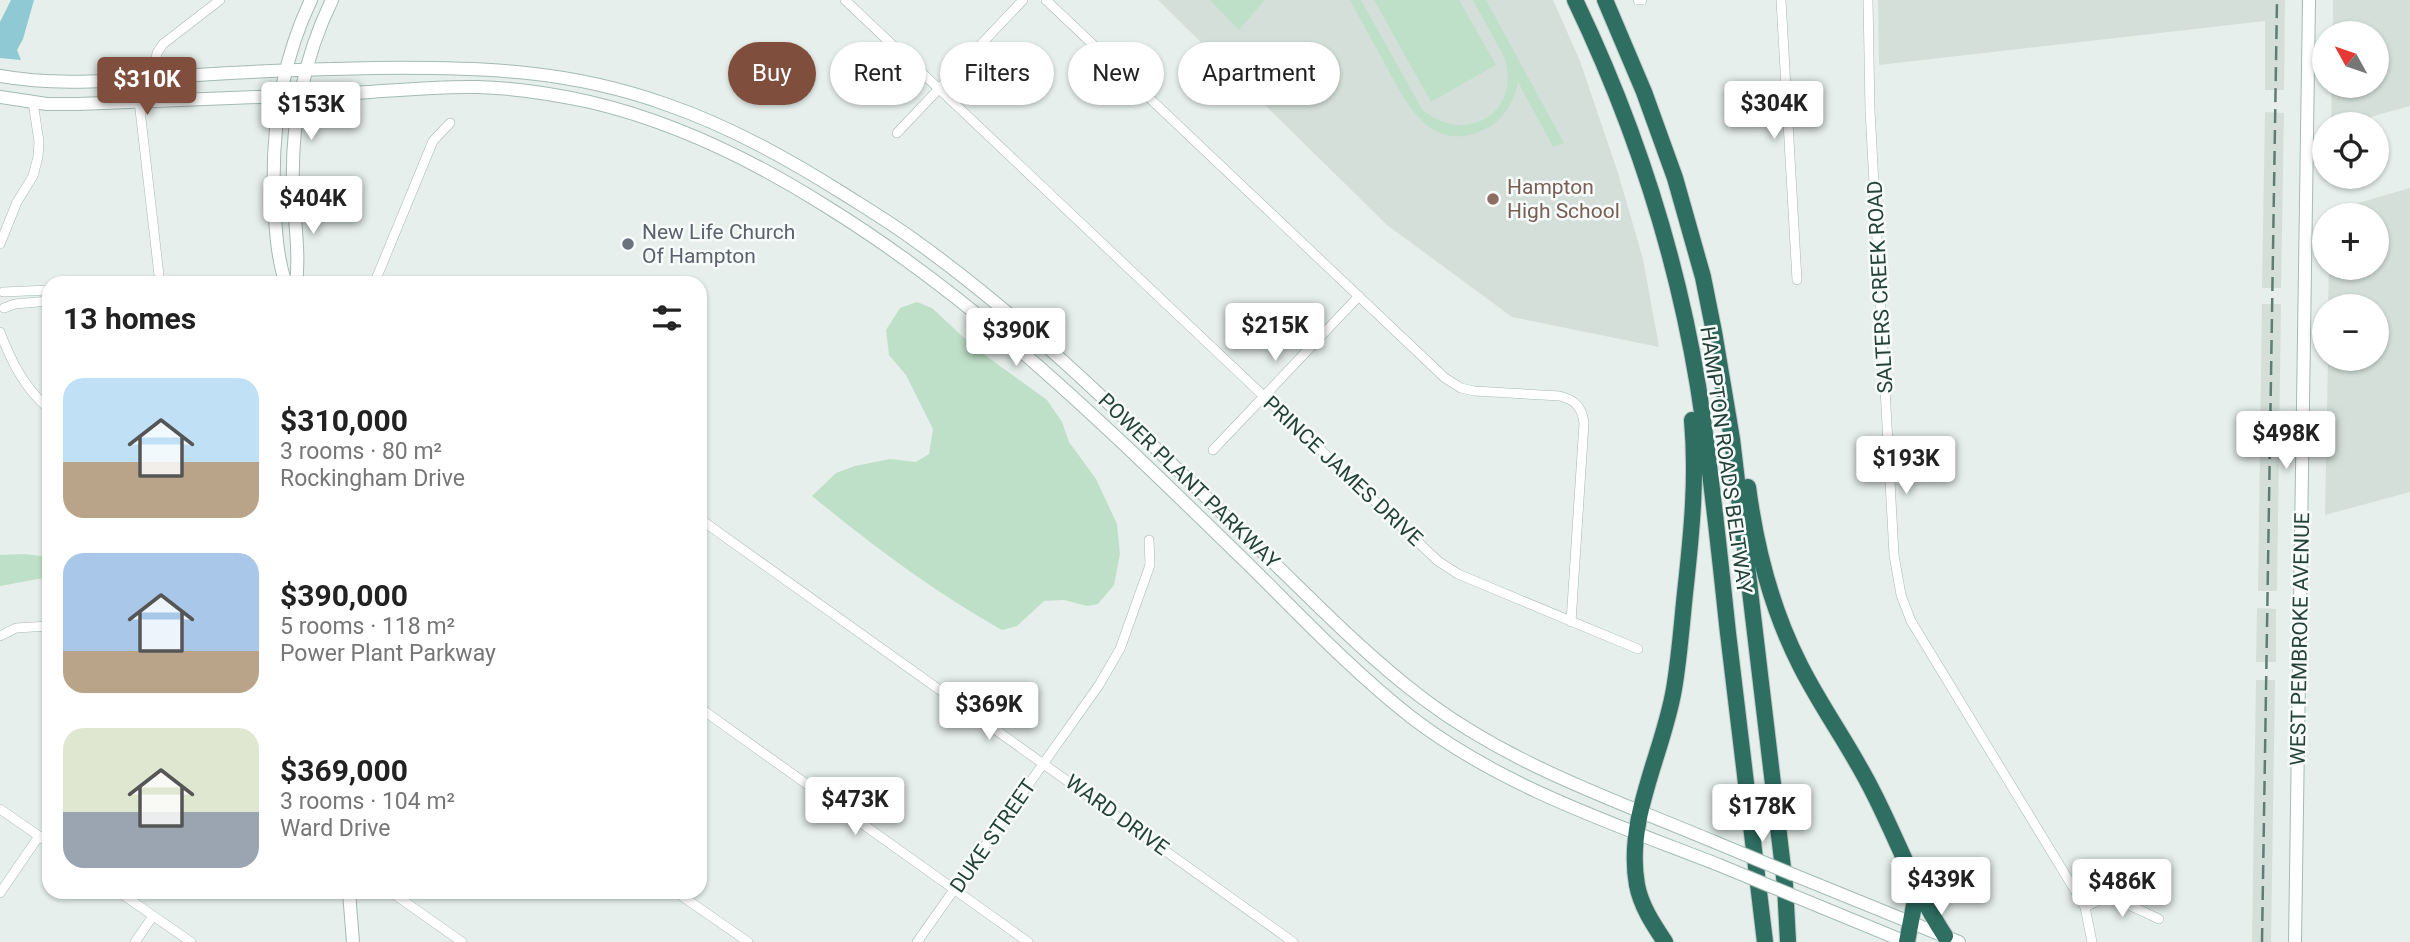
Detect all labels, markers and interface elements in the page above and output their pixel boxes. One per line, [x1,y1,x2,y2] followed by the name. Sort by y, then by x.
[2312,21,2389,98] north arrow
[2312,21,2389,371] map controls
[728,42,816,105] chip: Buy
[830,42,926,105] chip: Rent
[940,42,1054,105] chip: Filters
[1068,42,1164,105] chip: New
[1178,42,1340,105] chip: Apartment
[98,58,196,117] pin: $310K
[113,66,181,93] text: $310K
[262,82,360,142] pin: $153K
[1725,82,1823,141] pin: $304K
[1740,90,1808,117] text: $304K
[277,91,345,118] text: $153K
[2312,112,2389,189] button: locate
[1507,175,1620,223] place label: Hampton High School
[264,176,362,236] pin: $404K
[1862,180,1898,394] street label: SALTERS CREEK ROAD
[279,185,347,212] text: $404K
[1485,191,1501,207] marker: Hampton High School
[2312,203,2389,280] button: +
[642,220,795,268] place label: New Life Church Of Hampton
[620,236,636,252] marker: New Life Church Of Hampton
[2312,294,2389,371] button: −
[648,299,686,337] icon: filters
[63,301,196,336] text: 13 homes
[1226,304,1324,363] pin: $215K
[967,308,1065,368] pin: $390K
[1241,312,1309,339] text: $215K
[982,317,1050,344] text: $390K
[1695,325,1757,595] street label: HAMPTON ROADS BELTWAY
[1094,388,1285,574] street label: POWER PLANT PARKWAY
[1259,391,1427,551] street label: PRINCE JAMES DRIVE
[280,403,408,438] text: $310,000
[119,406,203,490] icon: home
[2237,412,2335,471] pin: $498K
[2252,420,2320,447] text: $498K
[1857,436,1955,496] pin: $193K
[280,438,442,465] text: 3 rooms · 80 m²
[1872,445,1940,472] text: $193K
[280,465,465,492] text: Rockingham Drive
[2286,512,2314,766] street label: WEST PEMBROKE AVENUE
[280,578,408,613] text: $390,000
[119,581,203,665] icon: home
[280,613,455,640] text: 5 rooms · 118 m²
[280,640,496,667] text: Power Plant Parkway
[940,682,1038,742] pin: $369K
[955,691,1023,718] text: $369K
[280,753,408,788] text: $369,000
[119,756,203,840] icon: home
[1061,770,1173,860] street label: WARD DRIVE
[945,775,1041,897] street label: DUKE STREET
[806,778,904,837] pin: $473K
[1713,784,1811,844] pin: $178K
[821,786,889,813] text: $473K
[280,788,455,815] text: 3 rooms · 104 m²
[1728,793,1796,820] text: $178K
[280,815,390,842] text: Ward Drive
[1892,858,1990,917] pin: $439K
[2073,860,2171,919] pin: $486K
[1907,866,1975,893] text: $439K
[2088,868,2156,895] text: $486K

